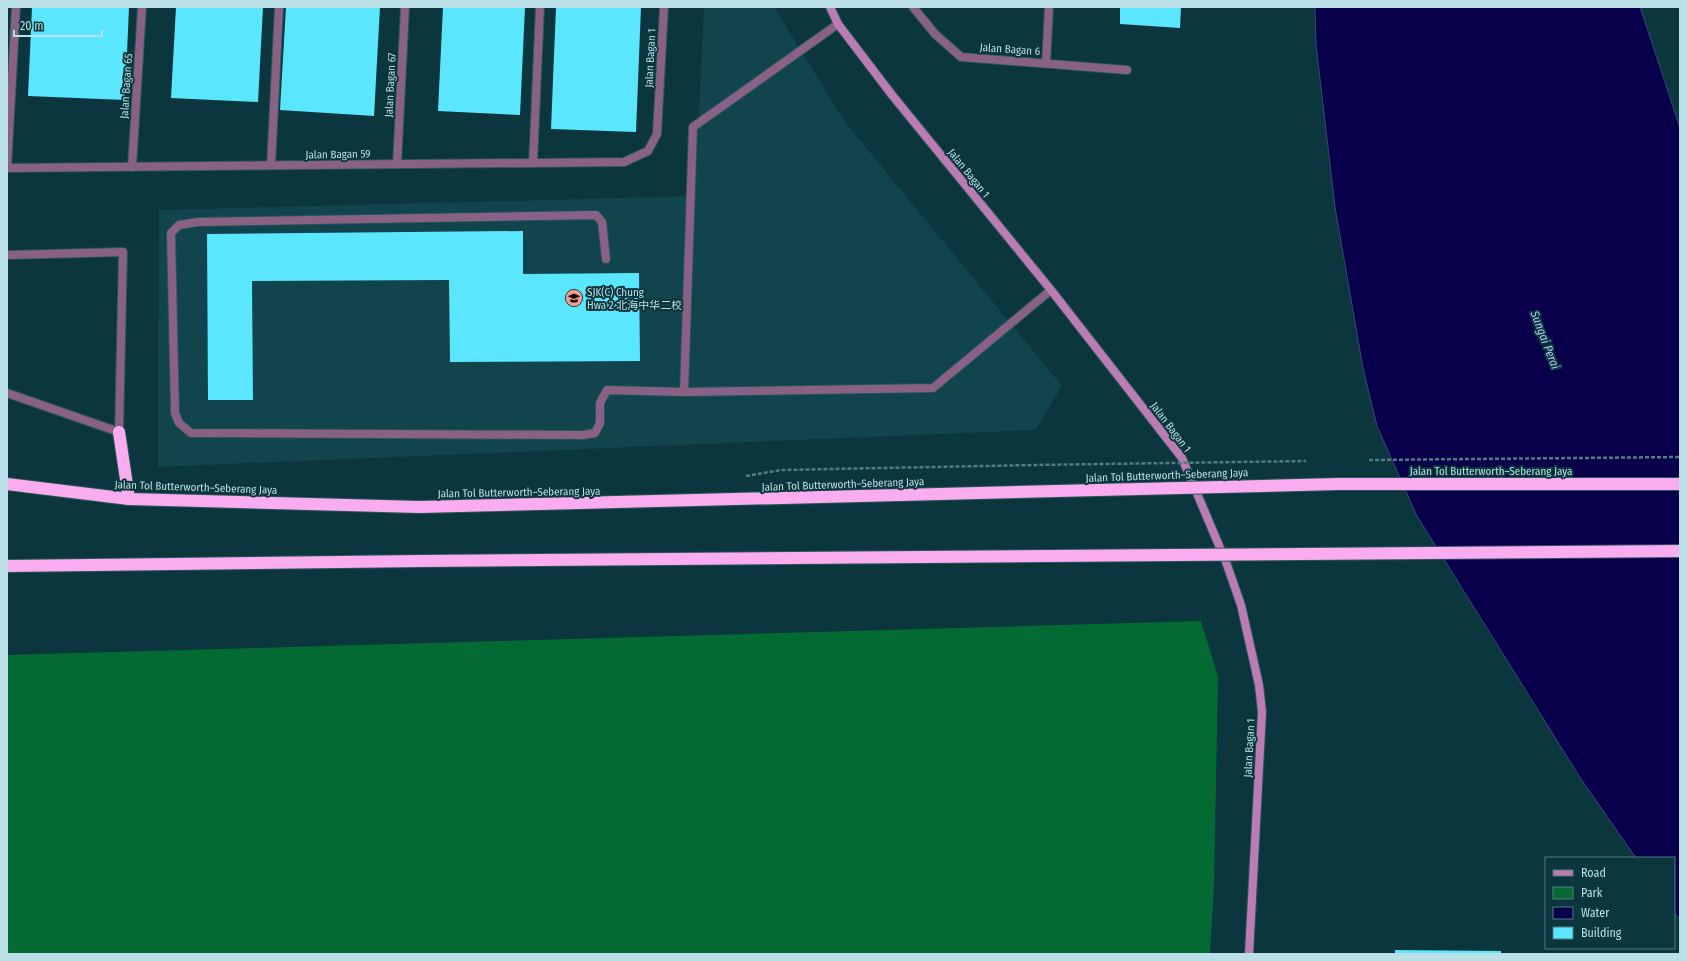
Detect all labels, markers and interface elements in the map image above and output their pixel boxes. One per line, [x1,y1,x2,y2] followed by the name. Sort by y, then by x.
[14,12,102,38] scale bar
[20,19,44,33] text: 20 m
[642,28,659,88] street label: Jalan Bagan 1
[979,41,1041,58] street label: Jalan Bagan 6
[382,52,399,118] street label: Jalan Bagan 67
[118,53,135,119] street label: Jalan Bagan 65
[945,146,992,200] street label: Jalan Bagan 1
[305,147,371,162] street label: Jalan Bagan 59
[587,286,682,312] place label: SJK(C) Chung Hwa 2 北海中华二校
[564,288,584,308] school or university icon: SJK(C) Chung Hwa 2 北海中华二校
[1527,308,1563,371] water label: Sungai Perai
[1148,400,1194,455] street label: Jalan Bagan 1
[1410,465,1572,478] street label: Jalan Tol Butterworth–Seberang Jaya
[1085,466,1249,485] street label: Jalan Tol Butterworth–Seberang Jaya
[761,475,925,494] street label: Jalan Tol Butterworth–Seberang Jaya
[114,478,278,497] street label: Jalan Tol Butterworth–Seberang Jaya
[438,485,600,500] street label: Jalan Tol Butterworth–Seberang Jaya
[1241,718,1258,778] street label: Jalan Bagan 1
[1545,857,1675,949] legend
[1581,866,1606,880] text: Road
[1581,886,1603,900] text: Park
[1581,906,1610,920] text: Water
[1581,926,1622,940] text: Building

